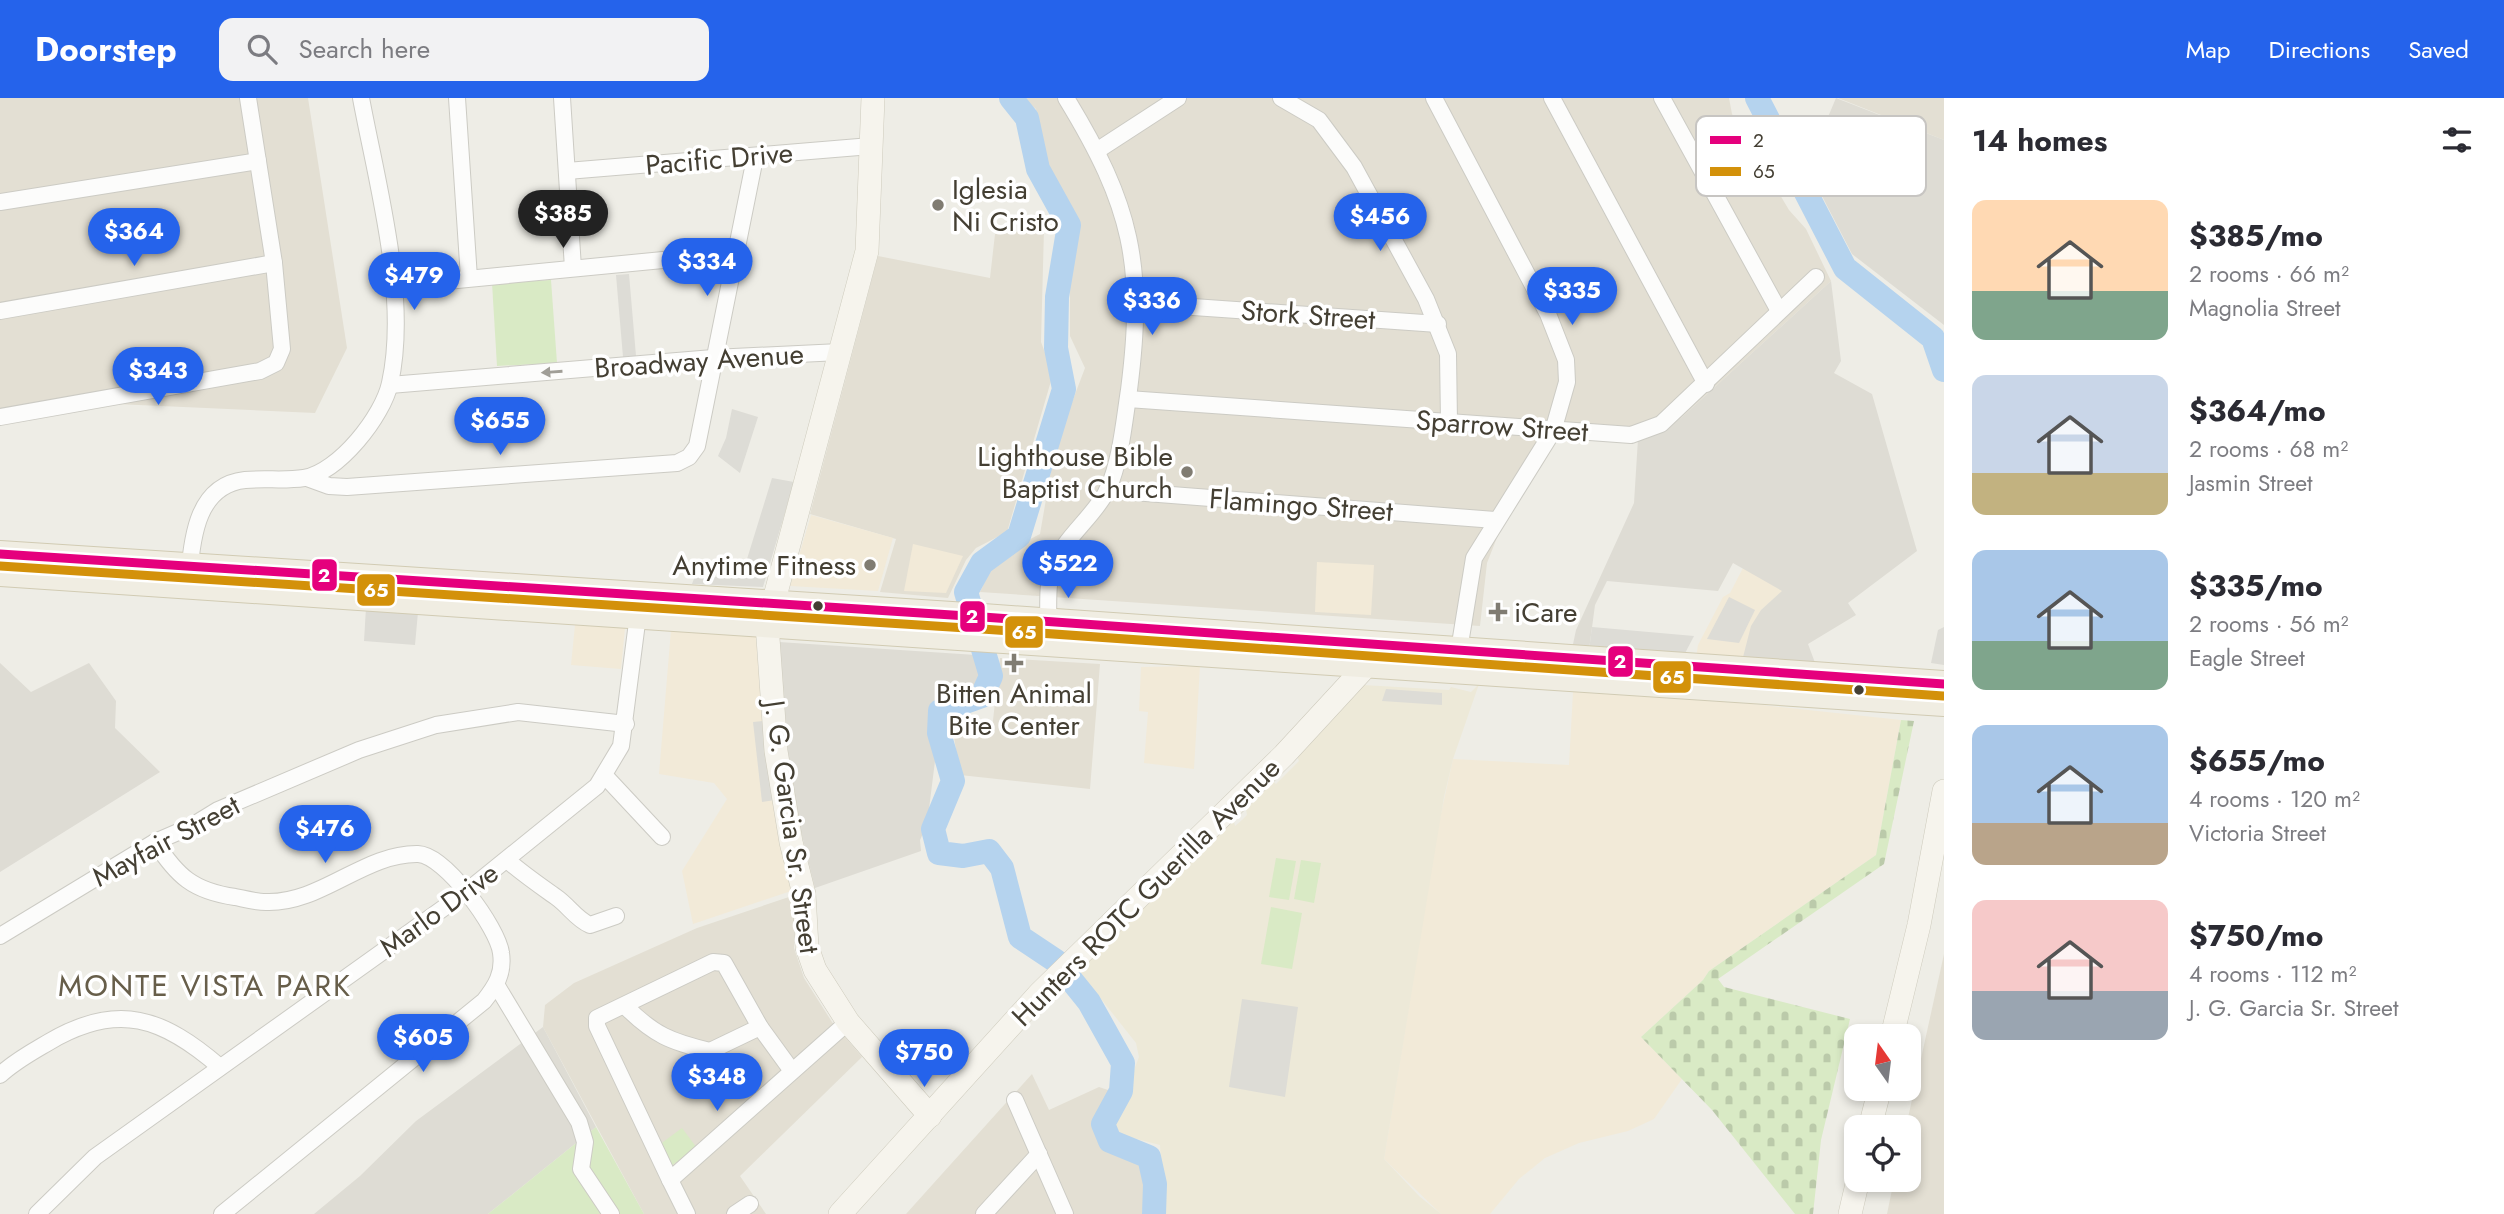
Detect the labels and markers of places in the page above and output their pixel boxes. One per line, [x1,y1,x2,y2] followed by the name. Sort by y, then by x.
[952,169,1059,242] place label: Iglesia Ni Cristo
[522,190,604,250] pin: $385
[1339,194,1421,253] pin: $456
[930,197,946,213] marker: Iglesia Ni Cristo
[93,208,175,268] pin: $364
[666,238,748,298] pin: $334
[373,252,455,312] pin: $479
[1531,268,1613,327] pin: $335
[1111,278,1193,337] pin: $336
[117,348,199,407] pin: $343
[459,398,541,457] pin: $655
[977,436,1173,509] place label: Lighthouse Bible Baptist Church
[1179,464,1195,480] marker: Lighthouse Bible Baptist Church
[1027,540,1109,600] pin: $522
[672,545,856,586] place label: Anytime Fitness
[862,557,878,573] marker: Anytime Fitness
[1514,592,1578,633] place label: iCare
[811,599,825,613] unlabelled marker
[1488,602,1508,622] marker: iCare
[1004,653,1024,673] marker: Bitten Animal Bite Center
[936,673,1092,746] place label: Bitten Animal Bite Center
[1852,683,1866,697] unlabelled marker
[284,806,366,865] pin: $476
[382,1014,464,1074] pin: $605
[883,1030,965,1089] pin: $750
[676,1054,758,1113] pin: $348

